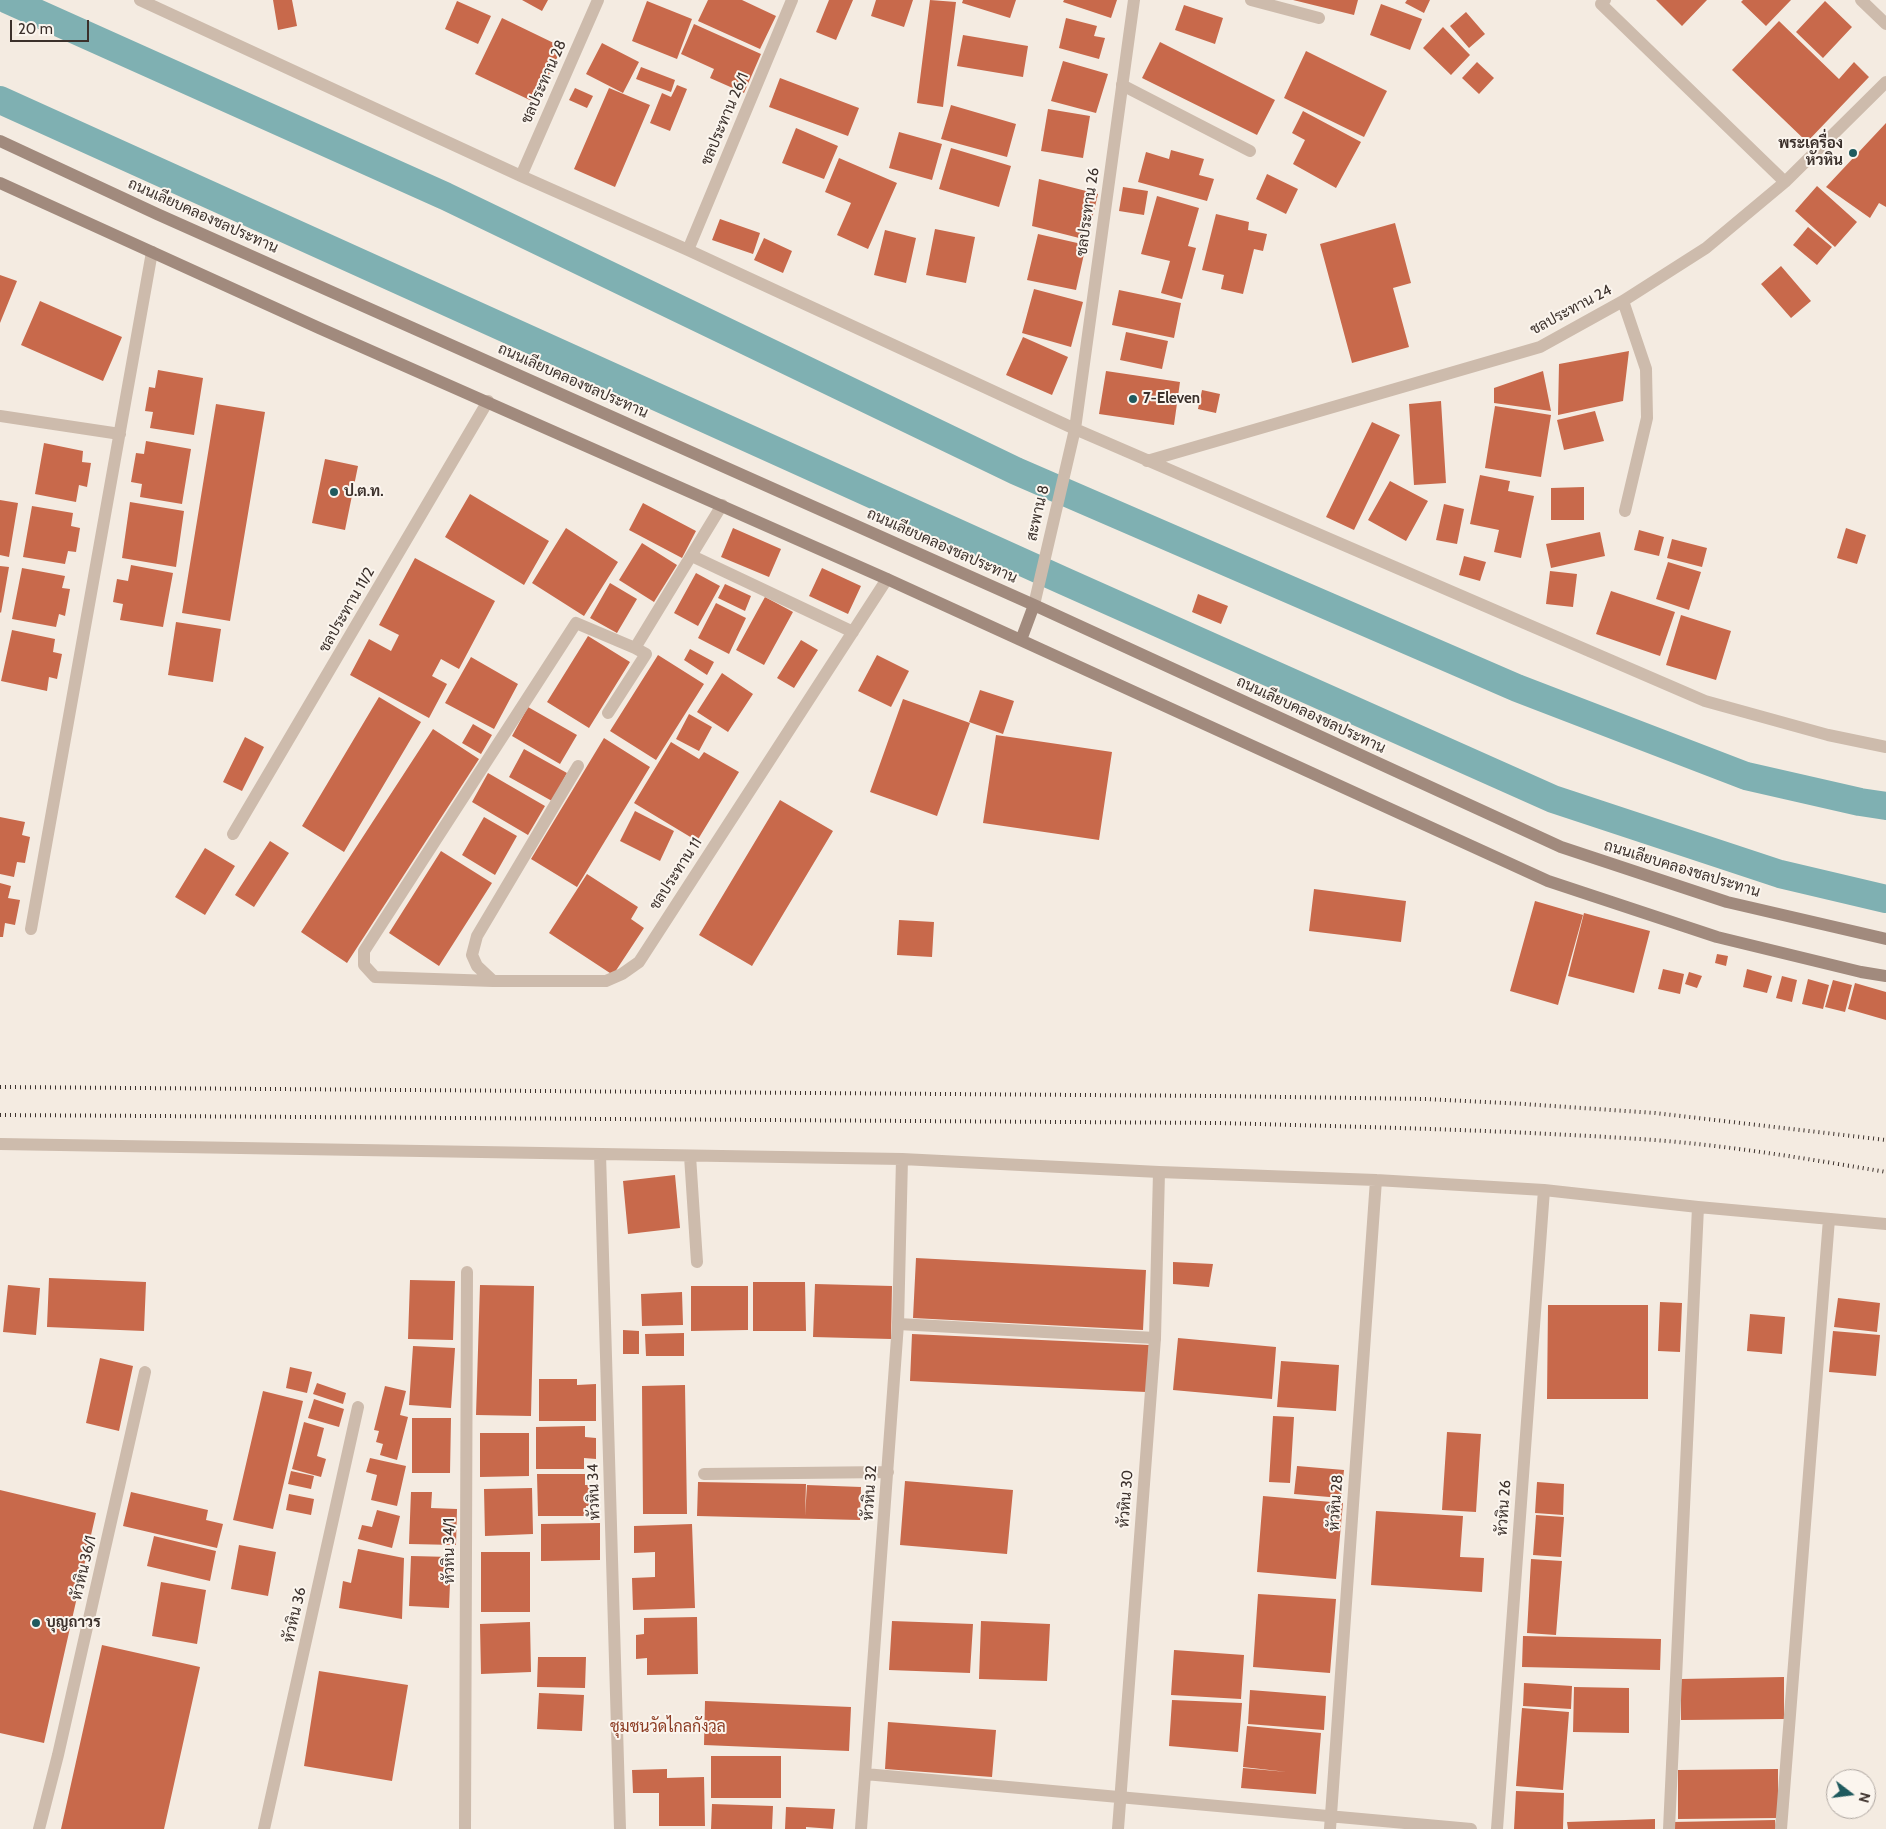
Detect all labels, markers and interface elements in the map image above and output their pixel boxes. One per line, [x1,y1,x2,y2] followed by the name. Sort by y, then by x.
[12,10,91,42] scale bar
[18,20,53,38] text: 20 m
[517,37,571,127] street label: ชลประทาน 28
[697,70,753,168] street label: ชลประทาน 26/1
[1778,135,1843,170] place label: พระเครื่อง หัวหิน
[1847,147,1859,159] marker: พระเครื่อง หัวหิน
[1073,167,1103,257] street label: ชลประทาน 26
[125,175,281,257] street label: ถนนเลียบคลองชลประทาน
[1527,281,1615,339] street label: ชลประทาน 24
[495,340,651,422] street label: ถนนเลียบคลองชลประทาน
[1143,390,1200,408] place label: 7-Eleven
[1127,393,1139,405] marker: 7-Eleven
[344,483,384,501] place label: ป.ต.ท.
[1023,483,1053,543] street label: สะพาน 8
[328,486,340,498] marker: ป.ต.ท.
[864,505,1020,587] street label: ถนนเลียบคลองชลประทาน
[315,564,379,656] street label: ชลประทาน 11/2
[1234,673,1388,757] street label: ถนนเลียบคลองชลประทาน
[646,834,706,914] street label: ชลประทาน 11
[1602,837,1762,901] street label: ถนนเลียบคลองชลประทาน
[584,1463,604,1521] street label: หัวหิน 34
[859,1465,881,1521] street label: หัวหิน 32
[1115,1469,1137,1529] street label: หัวหิน 30
[1325,1474,1347,1532] street label: หัวหิน 28
[1493,1479,1515,1537] street label: หัวหิน 26
[441,1518,459,1584] street label: หัวหิน 34/1
[68,1534,100,1602] street label: หัวหิน 36/1
[280,1586,310,1644] street label: หัวหิน 36
[46,1614,101,1632] place label: บุญถาวร
[30,1617,42,1629] marker: บุญถาวร
[610,1717,726,1737] district label: ชุมชนวัดไกลกังวล
[1826,1769,1876,1819] north arrow
[1855,1791,1874,1805] text: N

